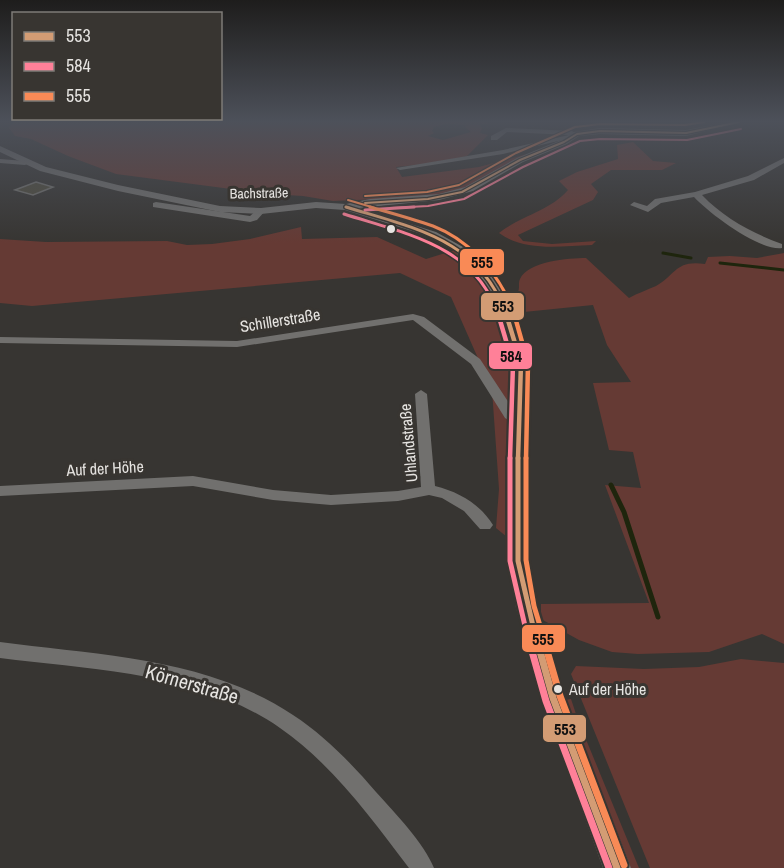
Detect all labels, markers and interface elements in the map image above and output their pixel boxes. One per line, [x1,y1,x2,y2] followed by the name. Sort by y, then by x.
[12,12,222,120] legend
[66,23,91,48] text: 553
[66,53,91,78] text: 584
[66,83,91,108] text: 555
[229,183,289,203] street label: Bachstraße
[385,223,397,235] unlabelled marker
[459,248,505,276] line badge: 555
[471,251,493,273] text: 555
[480,292,525,321] line badge: 553
[492,295,514,317] text: 553
[238,303,322,337] street label: Schillerstraße
[488,342,533,370] line badge: 584
[500,345,523,367] text: 584
[394,403,422,483] street label: Uhlandstraße
[65,455,144,481] street label: Auf der Höhe
[521,624,566,653] line badge: 555
[532,628,554,650] text: 555
[142,657,242,710] street label: Körnerstraße
[568,678,646,700] place label: Auf der Höhe
[552,683,564,695] marker: Auf der Höhe
[542,714,587,743] line badge: 553
[554,718,576,740] text: 553

